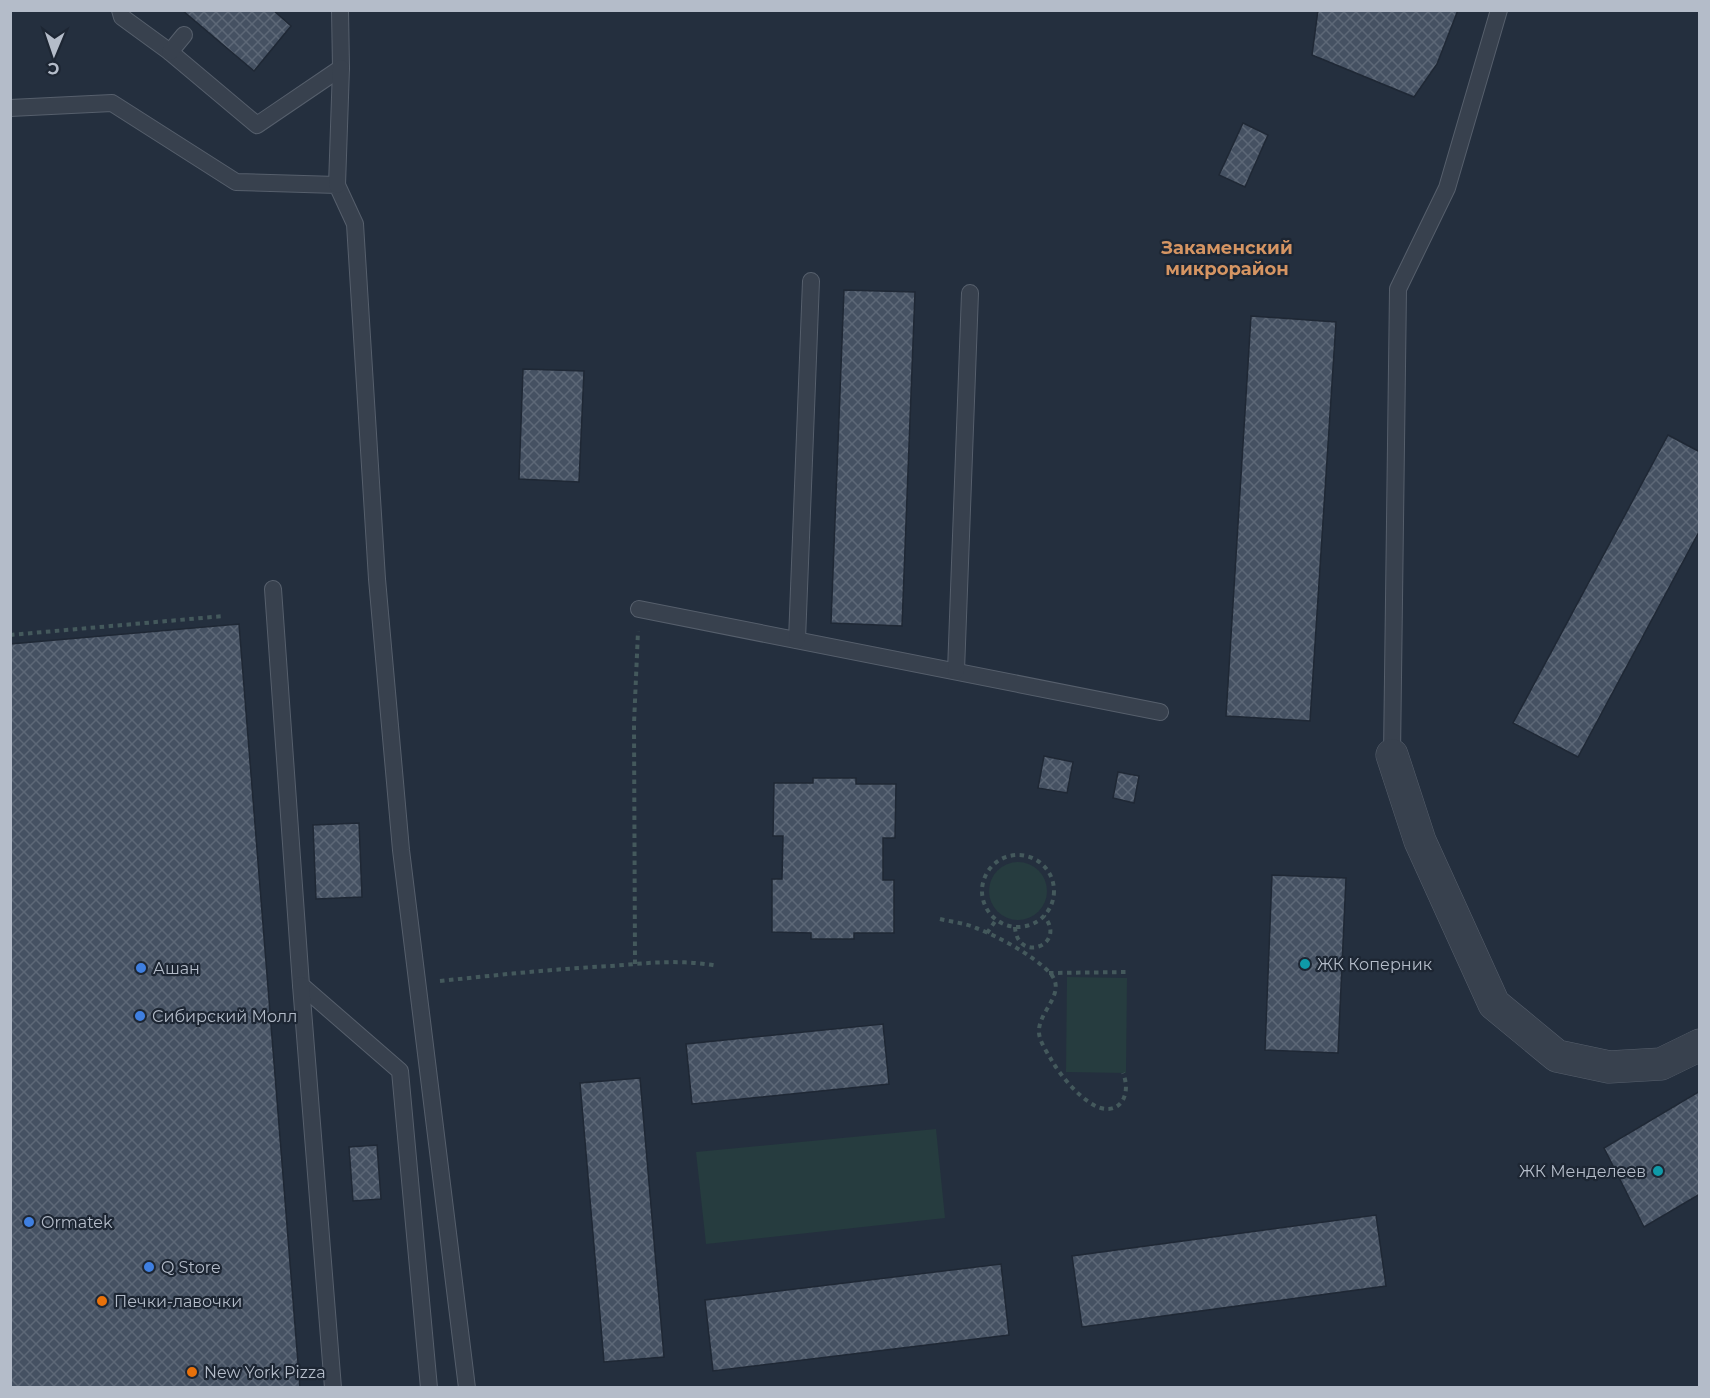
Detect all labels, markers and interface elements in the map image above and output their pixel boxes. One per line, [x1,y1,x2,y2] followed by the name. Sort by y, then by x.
[24,24,84,84] north arrow
[47,59,60,78] text: С
[1160,237,1293,280] district label: Закаменский микрорайон
[1317,955,1433,974] place label: ЖК Коперник
[1298,957,1312,971] marker: ЖК Коперник
[153,959,200,978] place label: Ашан
[134,961,148,975] marker: Ашан
[152,1007,297,1026] place label: Сибирский Молл
[133,1009,147,1023] marker: Сибирский Молл
[1519,1162,1646,1181] place label: ЖК Менделеев
[1651,1164,1665,1178] marker: ЖК Менделеев
[41,1213,113,1232] place label: Ormatek
[22,1215,36,1229] marker: Ormatek
[161,1258,221,1277] place label: Q Store
[142,1260,156,1274] marker: Q Store
[114,1292,242,1311] place label: Печки-лавочки
[95,1294,109,1308] marker: Печки-лавочки
[204,1363,326,1382] place label: New York Pizza
[185,1365,199,1379] marker: New York Pizza

